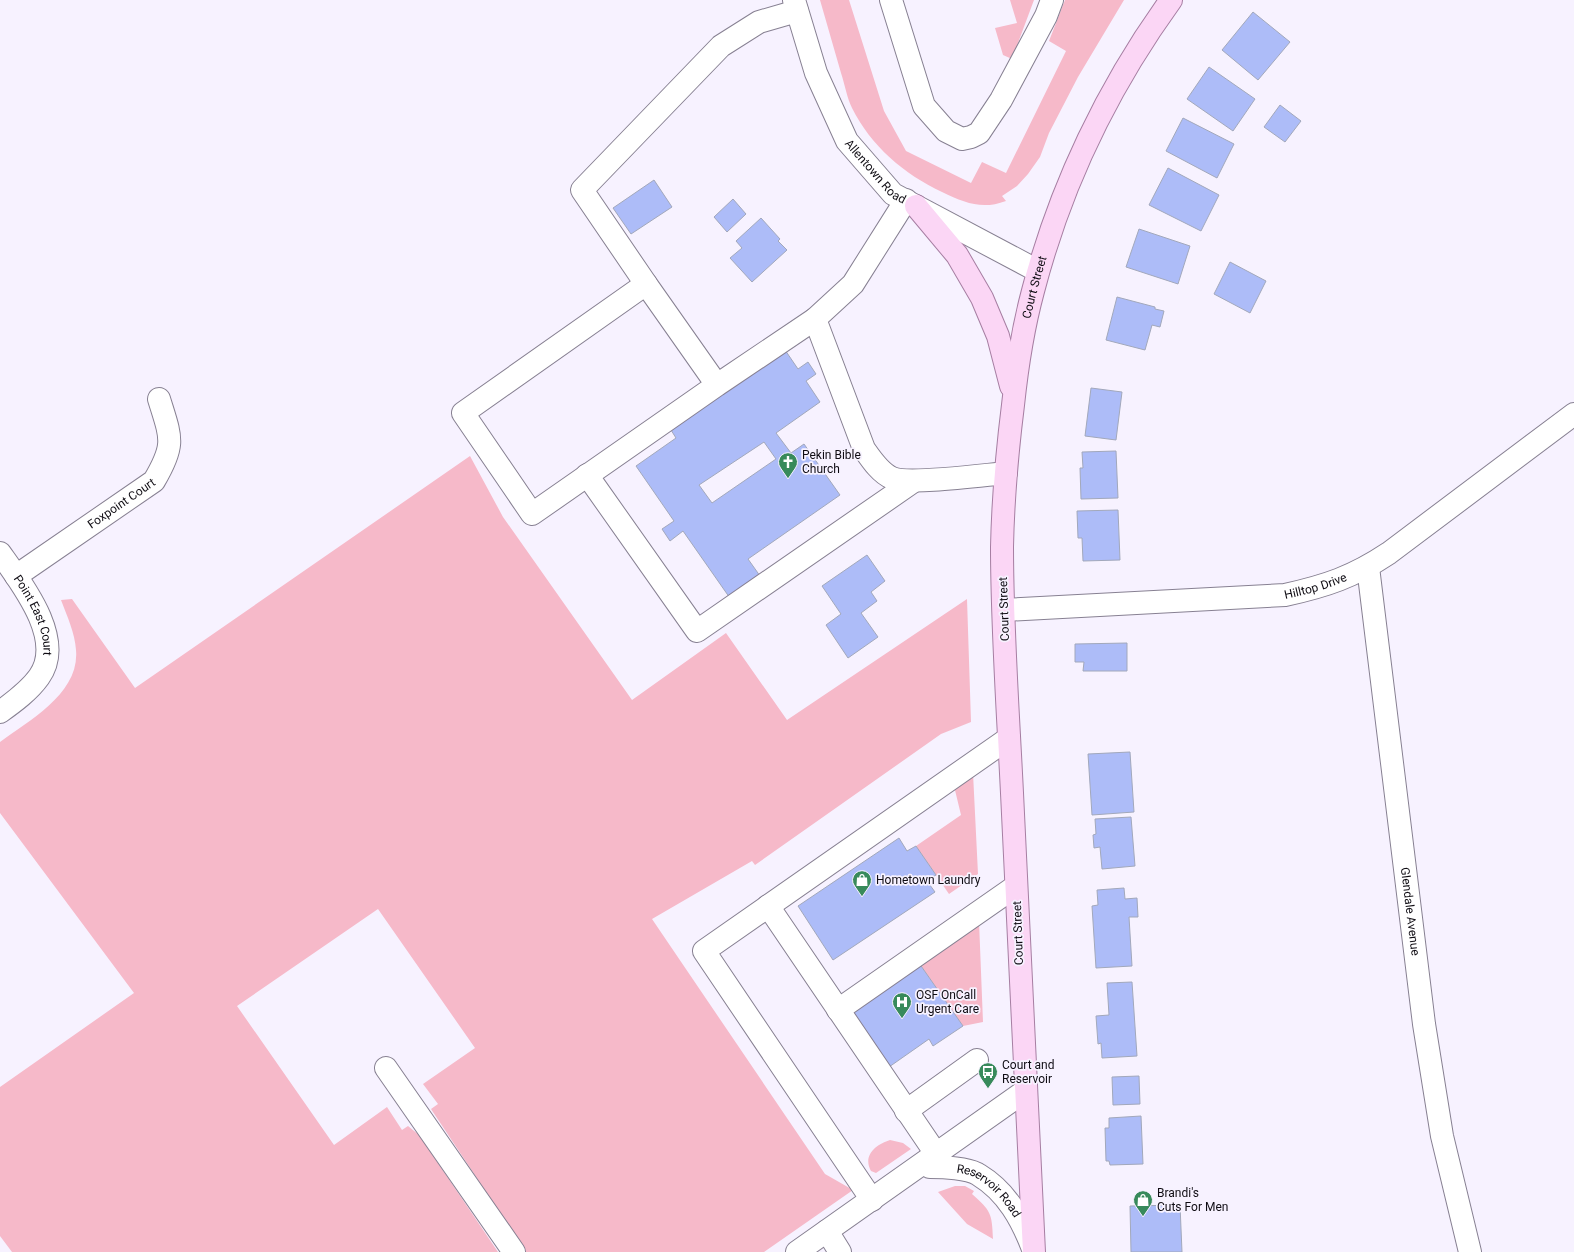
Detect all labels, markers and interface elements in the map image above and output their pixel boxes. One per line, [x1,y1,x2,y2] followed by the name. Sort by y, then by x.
[842,137,908,207] street label: Allentown Road
[1020,254,1050,320] street label: Court Street
[802,448,861,476] place label: Pekin Bible Church
[777,451,799,479] church icon: Pekin Bible Church
[85,475,158,532] street label: Foxpoint Court
[1283,570,1349,602] street label: Hilltop Drive
[11,572,55,656] street label: Point East Court
[996,577,1012,641] street label: Court Street
[1398,866,1423,956] street label: Glendale Avenue
[851,869,873,897] shop icon: Hometown Laundry
[876,873,981,887] place label: Hometown Laundry
[1010,901,1026,965] street label: Court Street
[916,988,979,1016] place label: OSF OnCall Urgent Care
[891,991,913,1019] hospital icon: OSF OnCall Urgent Care
[1002,1058,1054,1086] place label: Court and Reservoir
[977,1061,999,1089] bus stop icon: Court and Reservoir
[956,1162,1024,1220] street label: Reservoir Road
[1157,1186,1228,1214] place label: Brandi's Cuts For Men
[1132,1189,1154,1217] shop icon: Brandi's Cuts For Men

